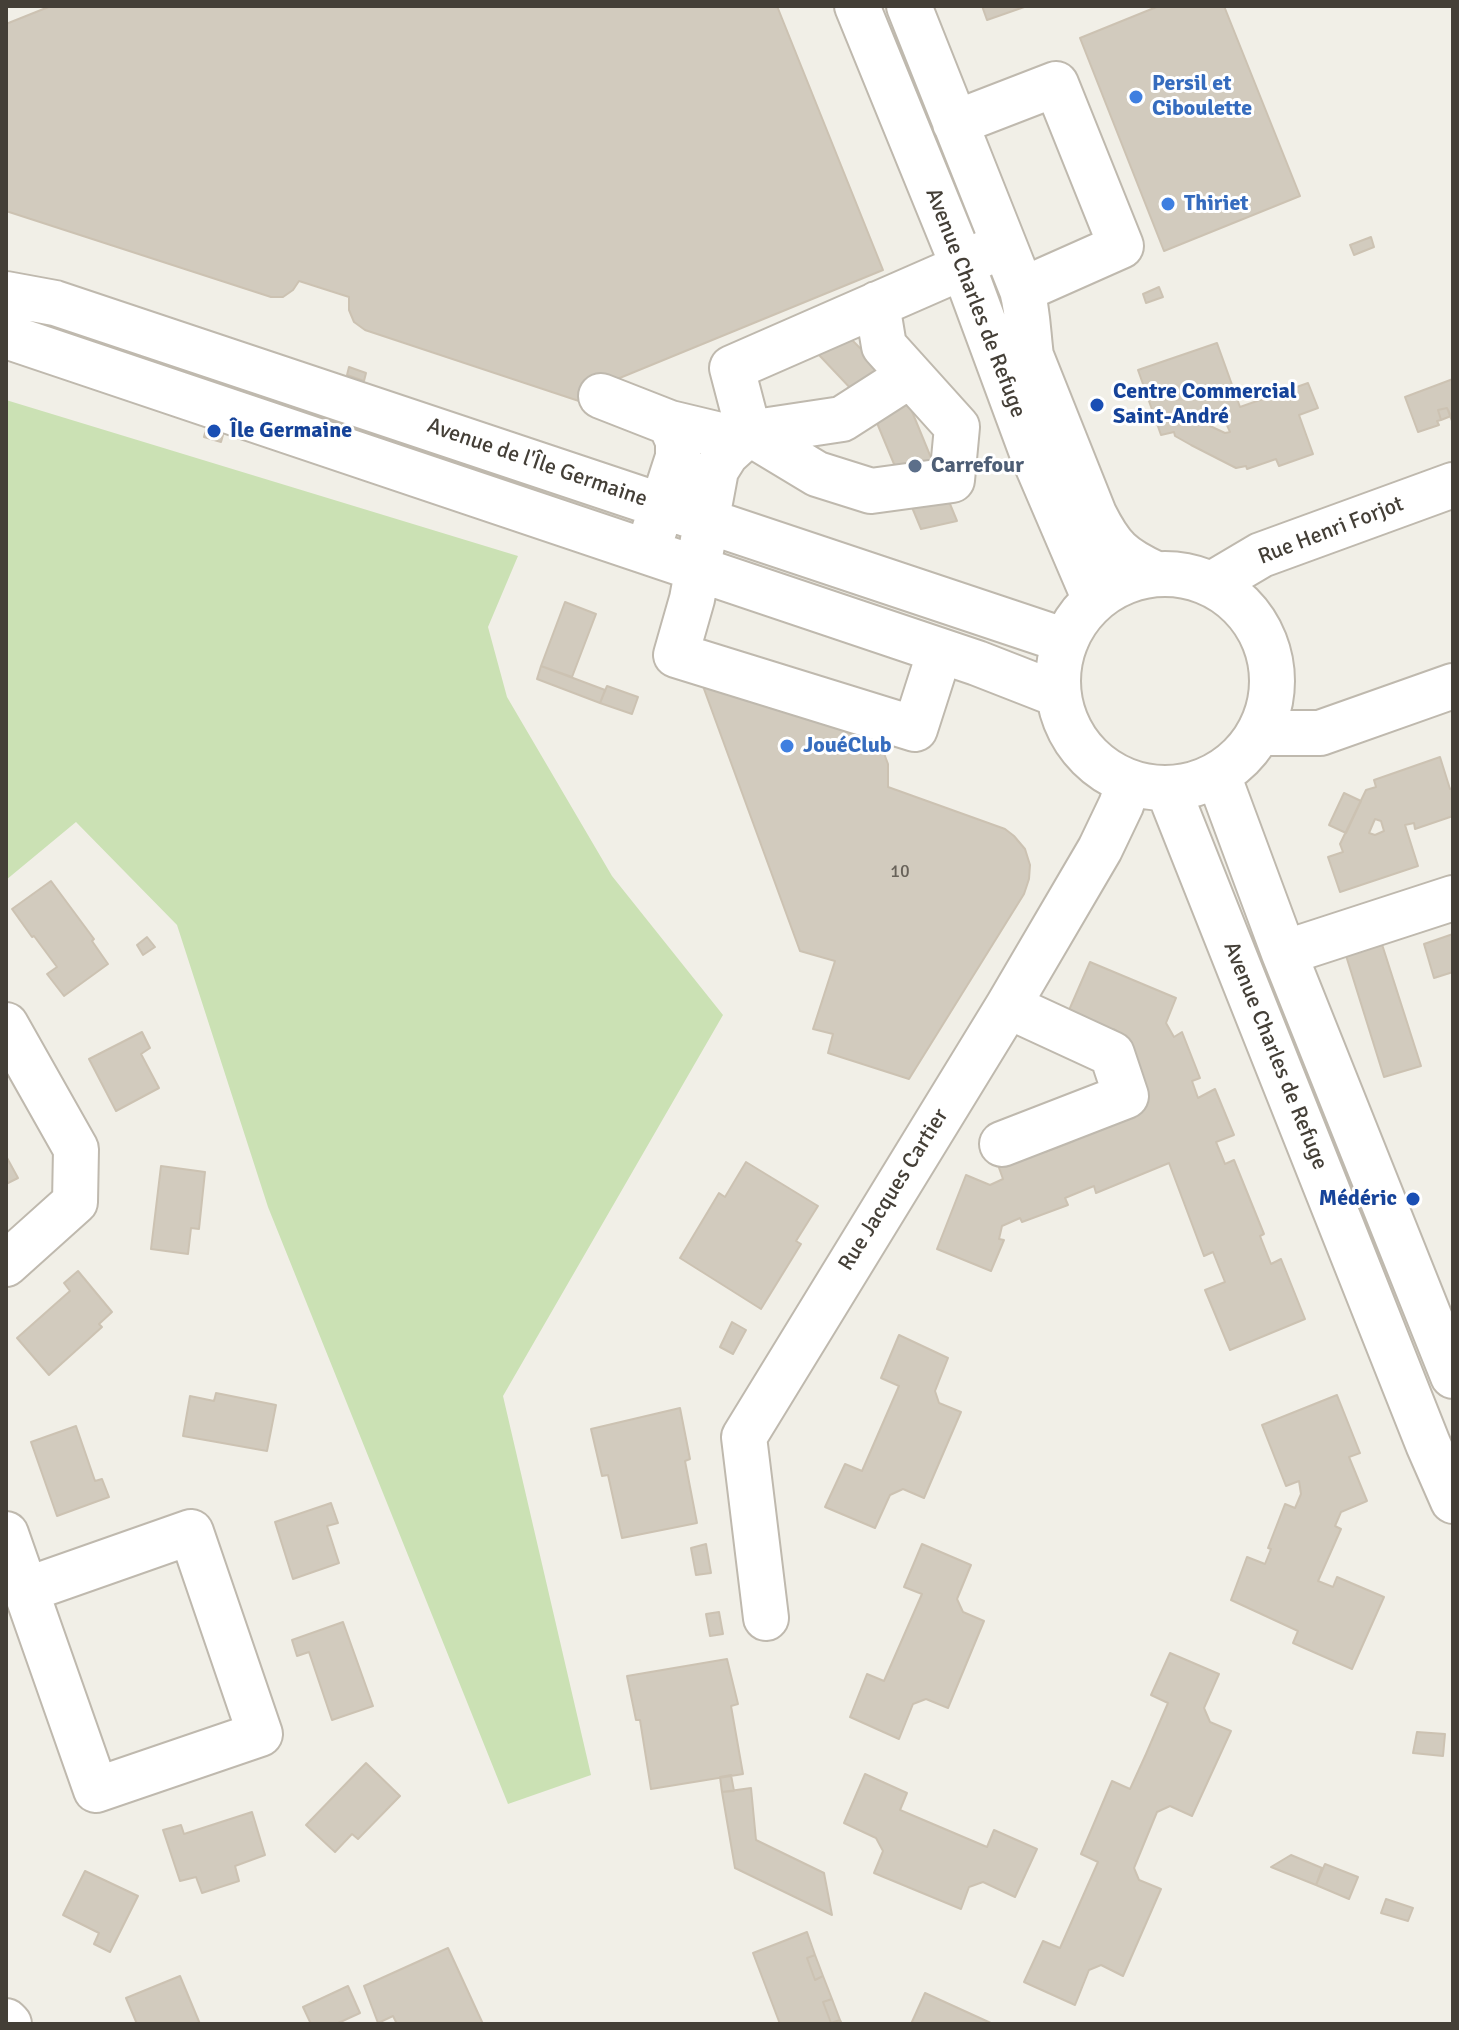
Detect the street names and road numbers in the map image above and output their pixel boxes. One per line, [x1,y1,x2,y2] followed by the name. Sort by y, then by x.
[919,185,1031,421] street label: Avenue Charles de Refuge
[424,413,650,513] street label: Avenue de l'Île Germaine
[1255,491,1407,571] street label: Rue Henri Forjot
[1217,938,1333,1174] street label: Avenue Charles de Refuge
[833,1104,955,1276] street label: Rue Jacques Cartier

